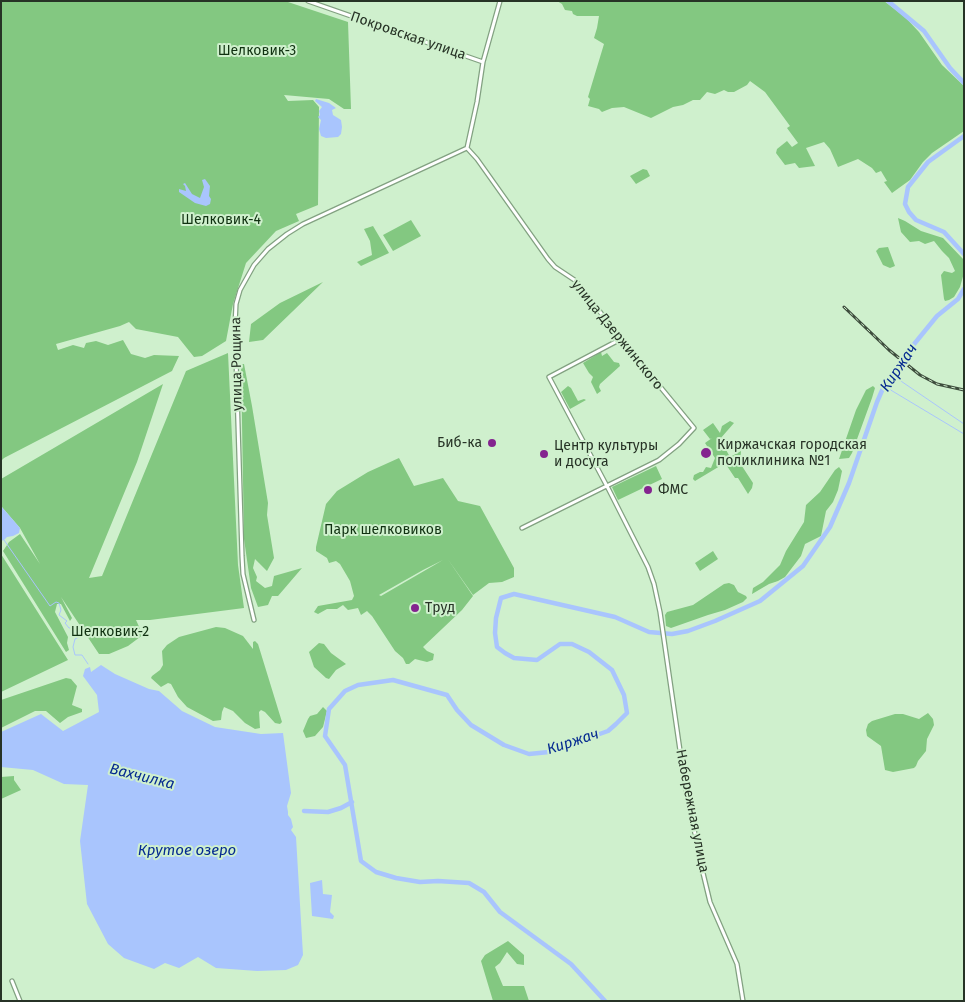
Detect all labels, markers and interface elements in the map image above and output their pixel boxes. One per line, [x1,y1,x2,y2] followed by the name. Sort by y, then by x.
[348,8,468,64] street label: Покровская улица
[218,43,296,59] park label: Шелковик-3
[181,212,261,228] park label: Шелковик-4
[567,277,667,393] street label: улица Дзержинского
[228,317,246,411] street label: улица Рощина
[877,341,921,395] water label: Киржач
[437,435,482,451] place label: Биб-ка
[486,437,498,449] marker: Биб-ка
[717,437,867,470] place label: Киржачская городская поликлиника №1
[554,438,658,471] place label: Центр культуры и досуга
[699,446,713,460] marker: Киржачская городская поликлиника №1
[538,448,550,460] marker: Центр культуры и досуга
[658,482,688,498] place label: ФМС
[642,484,654,496] marker: ФМС
[324,522,442,538] park label: Парк шелковиков
[425,600,455,616] place label: Труд
[409,602,421,614] marker: Труд
[71,624,149,640] park label: Шелковик-2
[545,725,601,759] water label: Киржач
[672,748,712,874] street label: Набережная улица
[108,760,176,794] water label: Вахчилка
[138,842,236,860] water label: Крутое озеро

